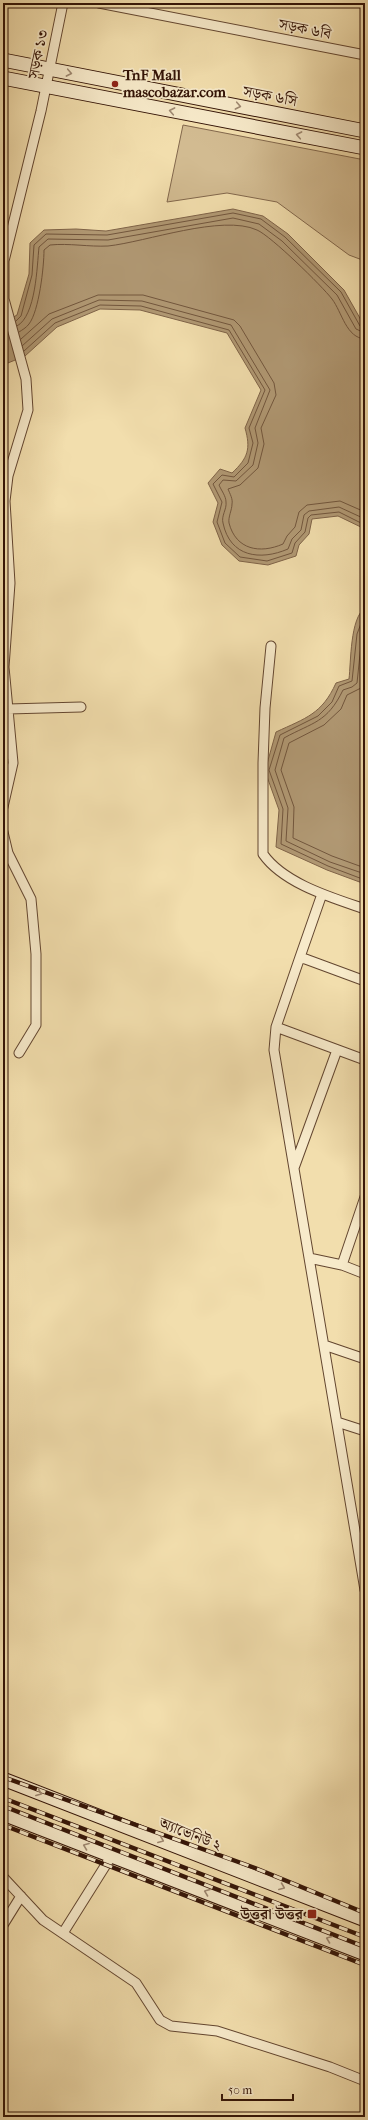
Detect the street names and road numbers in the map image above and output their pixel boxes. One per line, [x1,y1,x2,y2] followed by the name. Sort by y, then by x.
[276,15,334,43] street label: সড়ক ৬বি
[24,28,52,81] street label: সড়ক ১৩
[240,82,299,110] street label: সড়ক ৬সি
[156,1813,224,1855] street label: অ্যাভেনিউ ২

